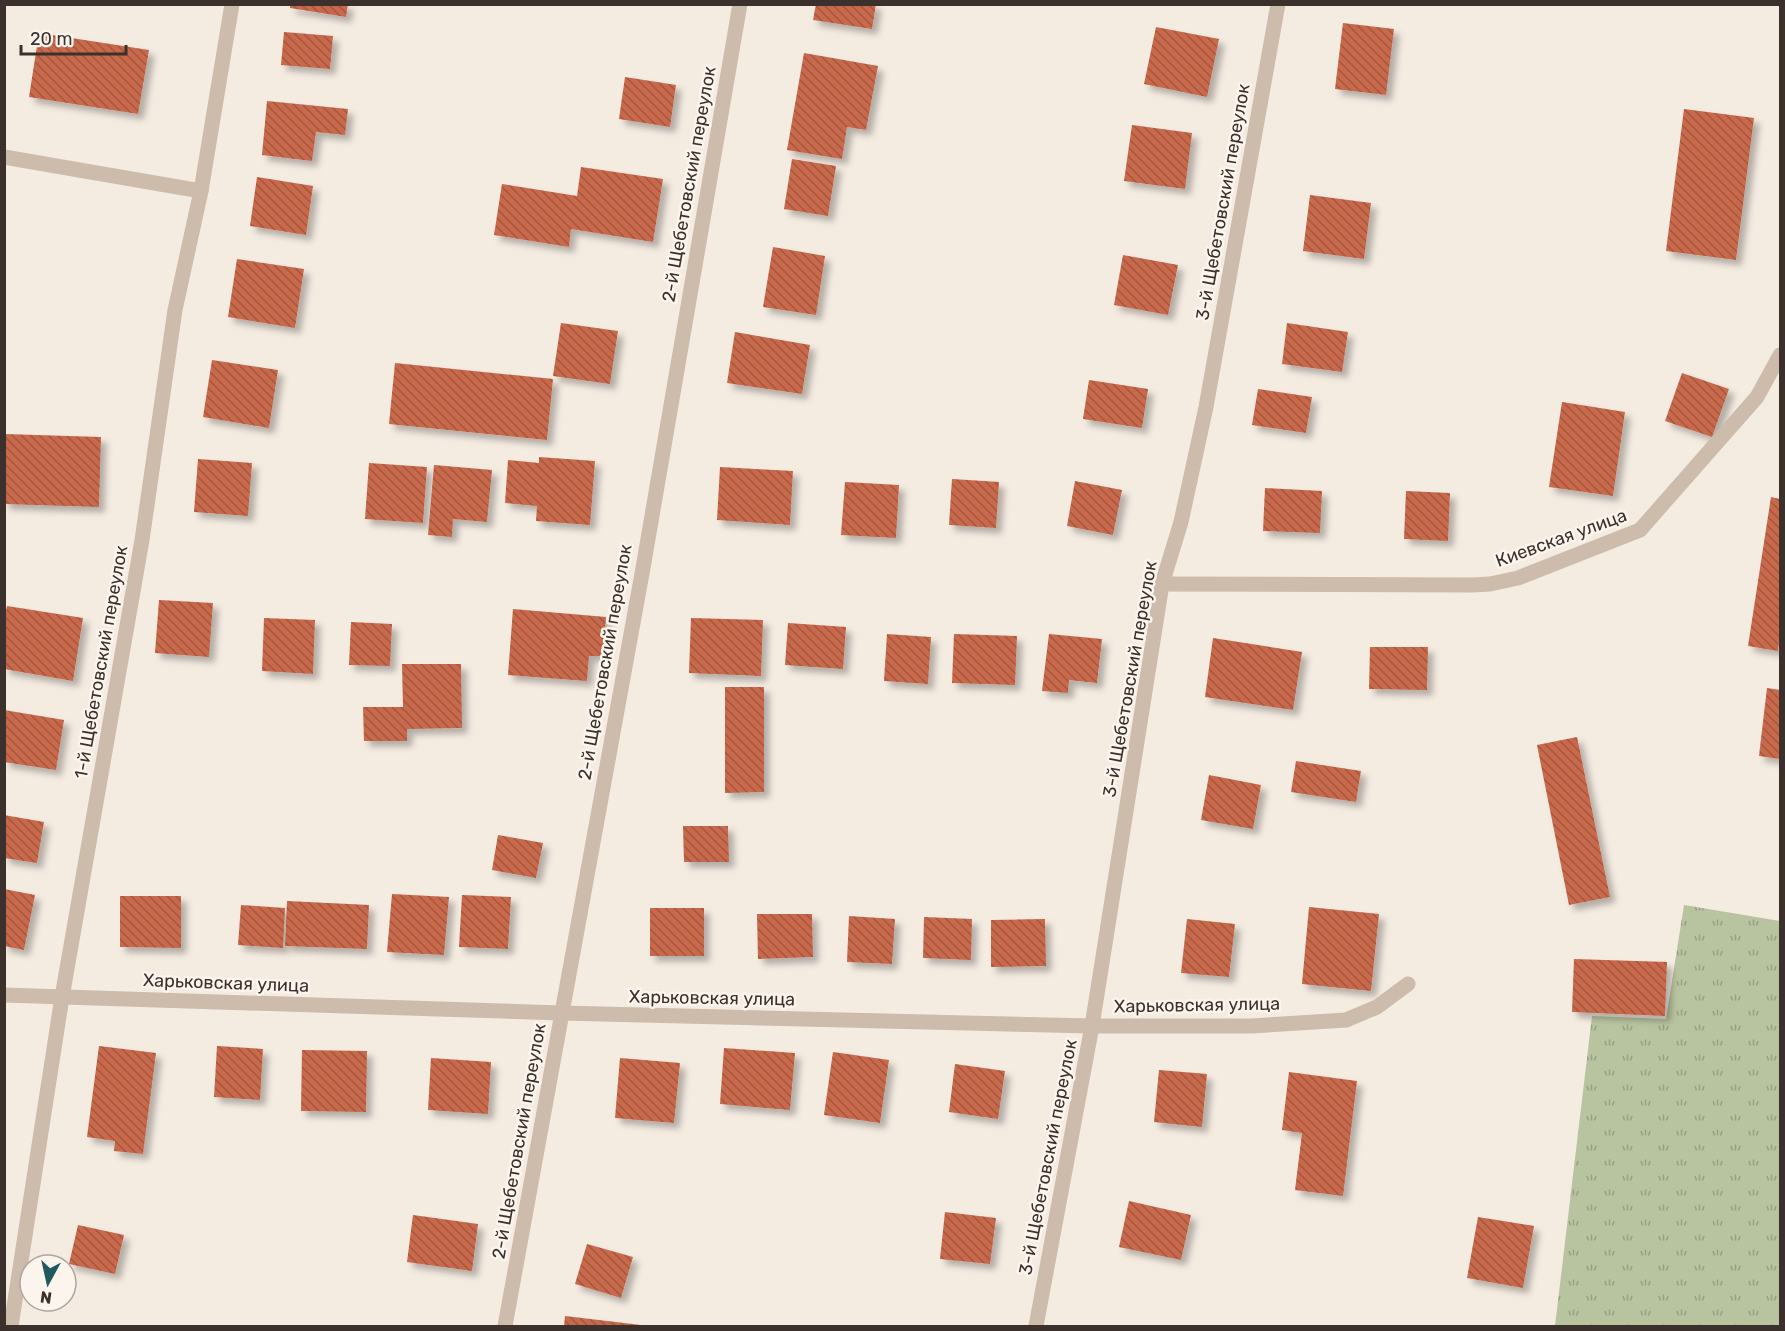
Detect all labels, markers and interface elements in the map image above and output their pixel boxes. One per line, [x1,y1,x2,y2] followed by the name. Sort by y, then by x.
[21,18,126,56] scale bar
[30,28,72,50] text: 20 m
[657,64,721,304] street label: 2-й Щебетовский переулок
[1191,82,1255,322] street label: 3-й Щебетовский переулок
[1492,504,1630,572] street label: Киевская улица
[573,542,637,782] street label: 2-й Щебетовский переулок
[70,543,132,780] street label: 1-й Щебетовский переулок
[1098,559,1162,799] street label: 3-й Щебетовский переулок
[143,969,309,997] street label: Харьковская улица
[629,986,795,1010] street label: Харьковская улица
[1114,993,1280,1017] street label: Харьковская улица
[487,1021,551,1261] street label: 2-й Щебетовский переулок
[1014,1037,1082,1277] street label: 3-й Щебетовский переулок
[18,1253,78,1313] north arrow
[39,1287,53,1308] text: N

